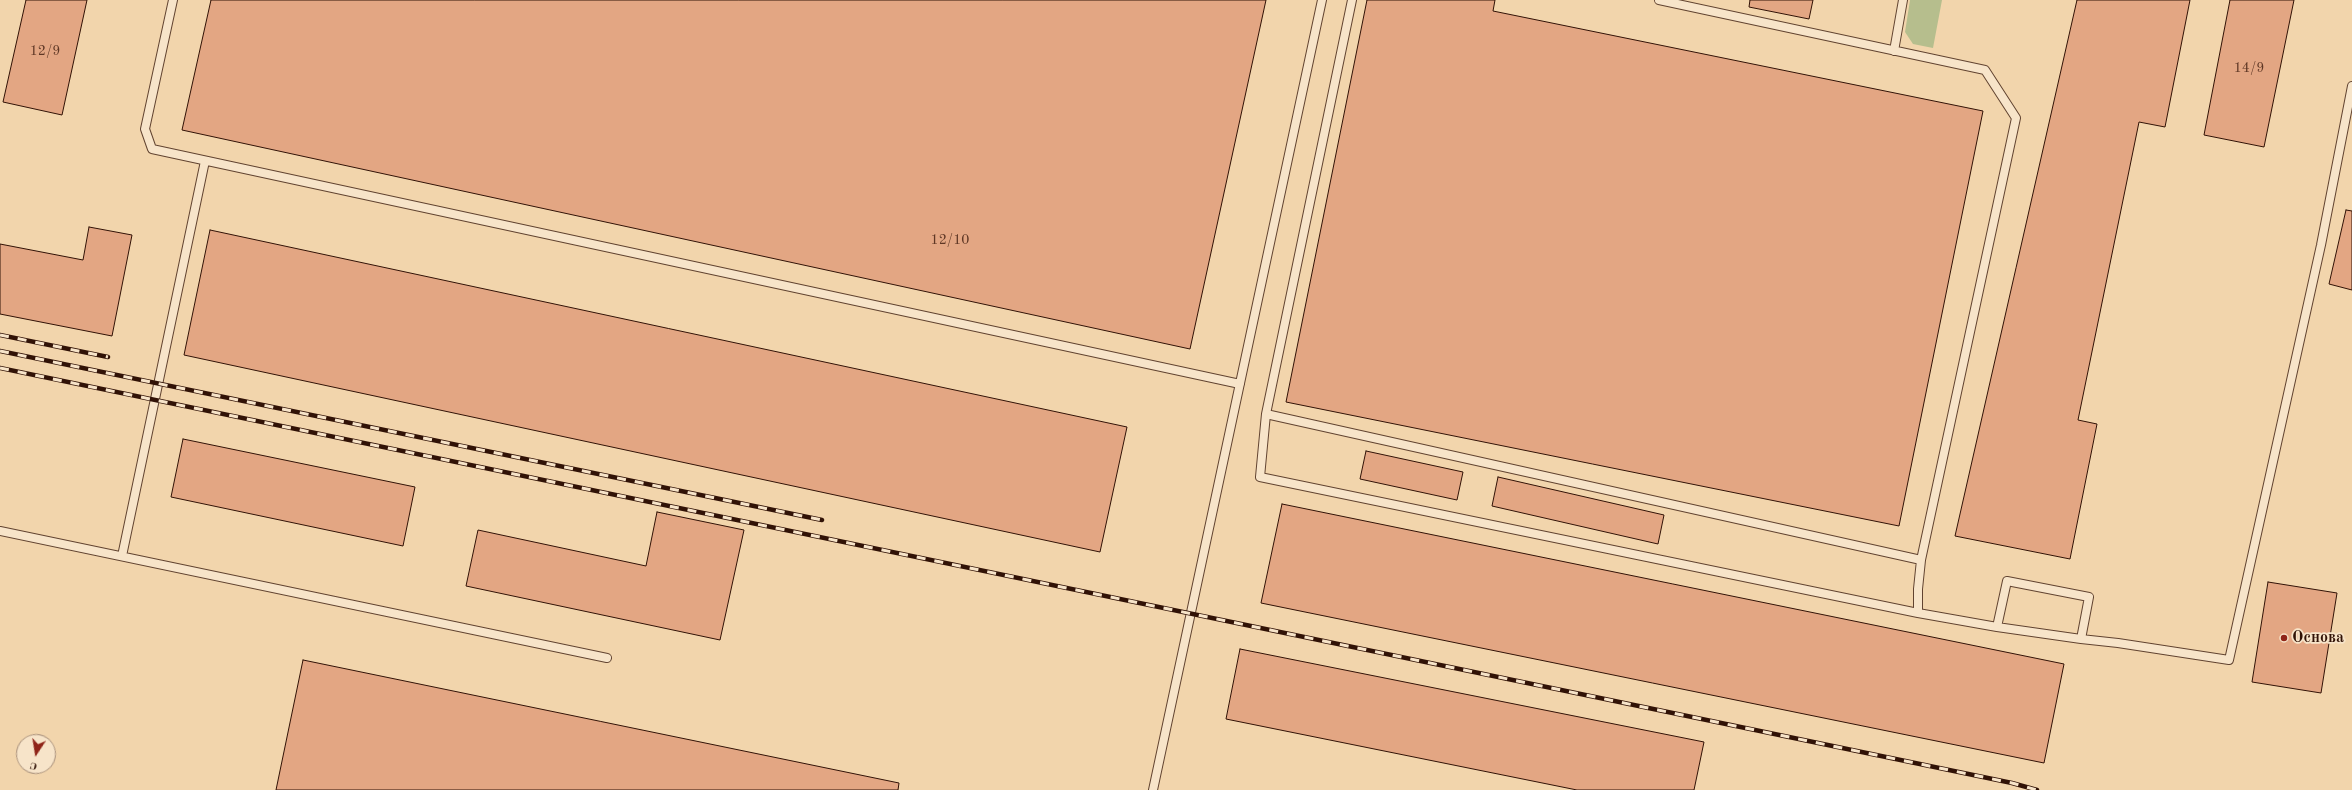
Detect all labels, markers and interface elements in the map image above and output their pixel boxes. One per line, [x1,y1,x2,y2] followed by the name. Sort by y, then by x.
[30,43,60,59] house number: 12/9
[2234,60,2264,76] house number: 14/9
[931,232,969,248] house number: 12/10
[2292,628,2344,648] place label: Основа
[2279,633,2289,643] marker: Основа
[16,734,56,774] north arrow
[29,759,38,771] text: С

